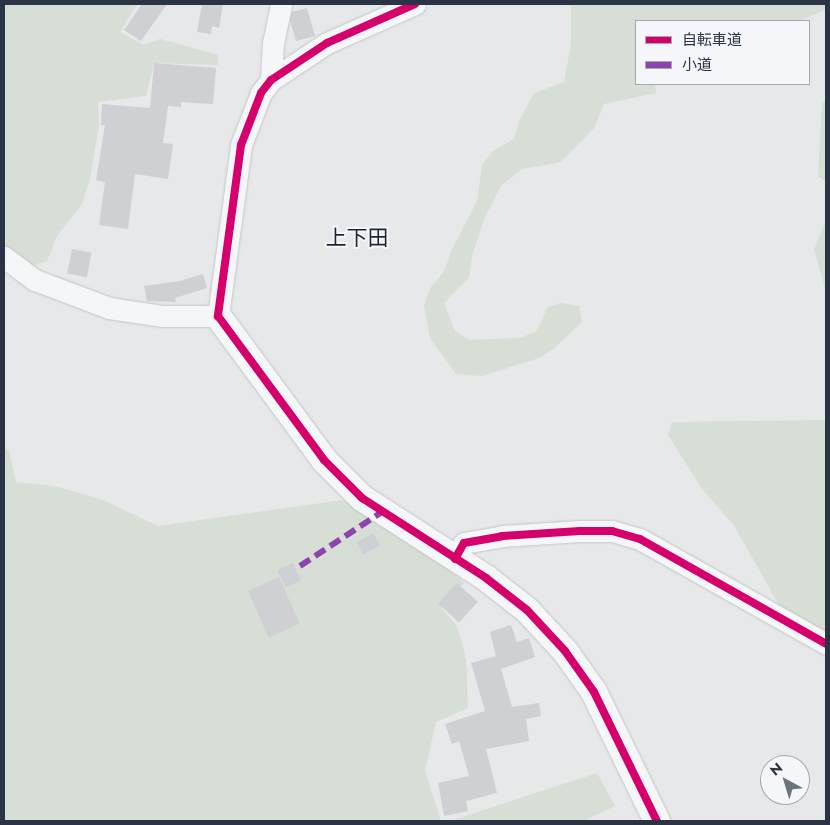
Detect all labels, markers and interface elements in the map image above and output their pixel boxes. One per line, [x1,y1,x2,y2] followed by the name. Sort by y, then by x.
[635,20,810,85] legend
[682,29,742,51] text: 自転車道
[682,54,712,76] text: 小道
[326,225,388,251] district label: 上下田
[760,755,810,805] north arrow
[766,758,787,780] text: N

